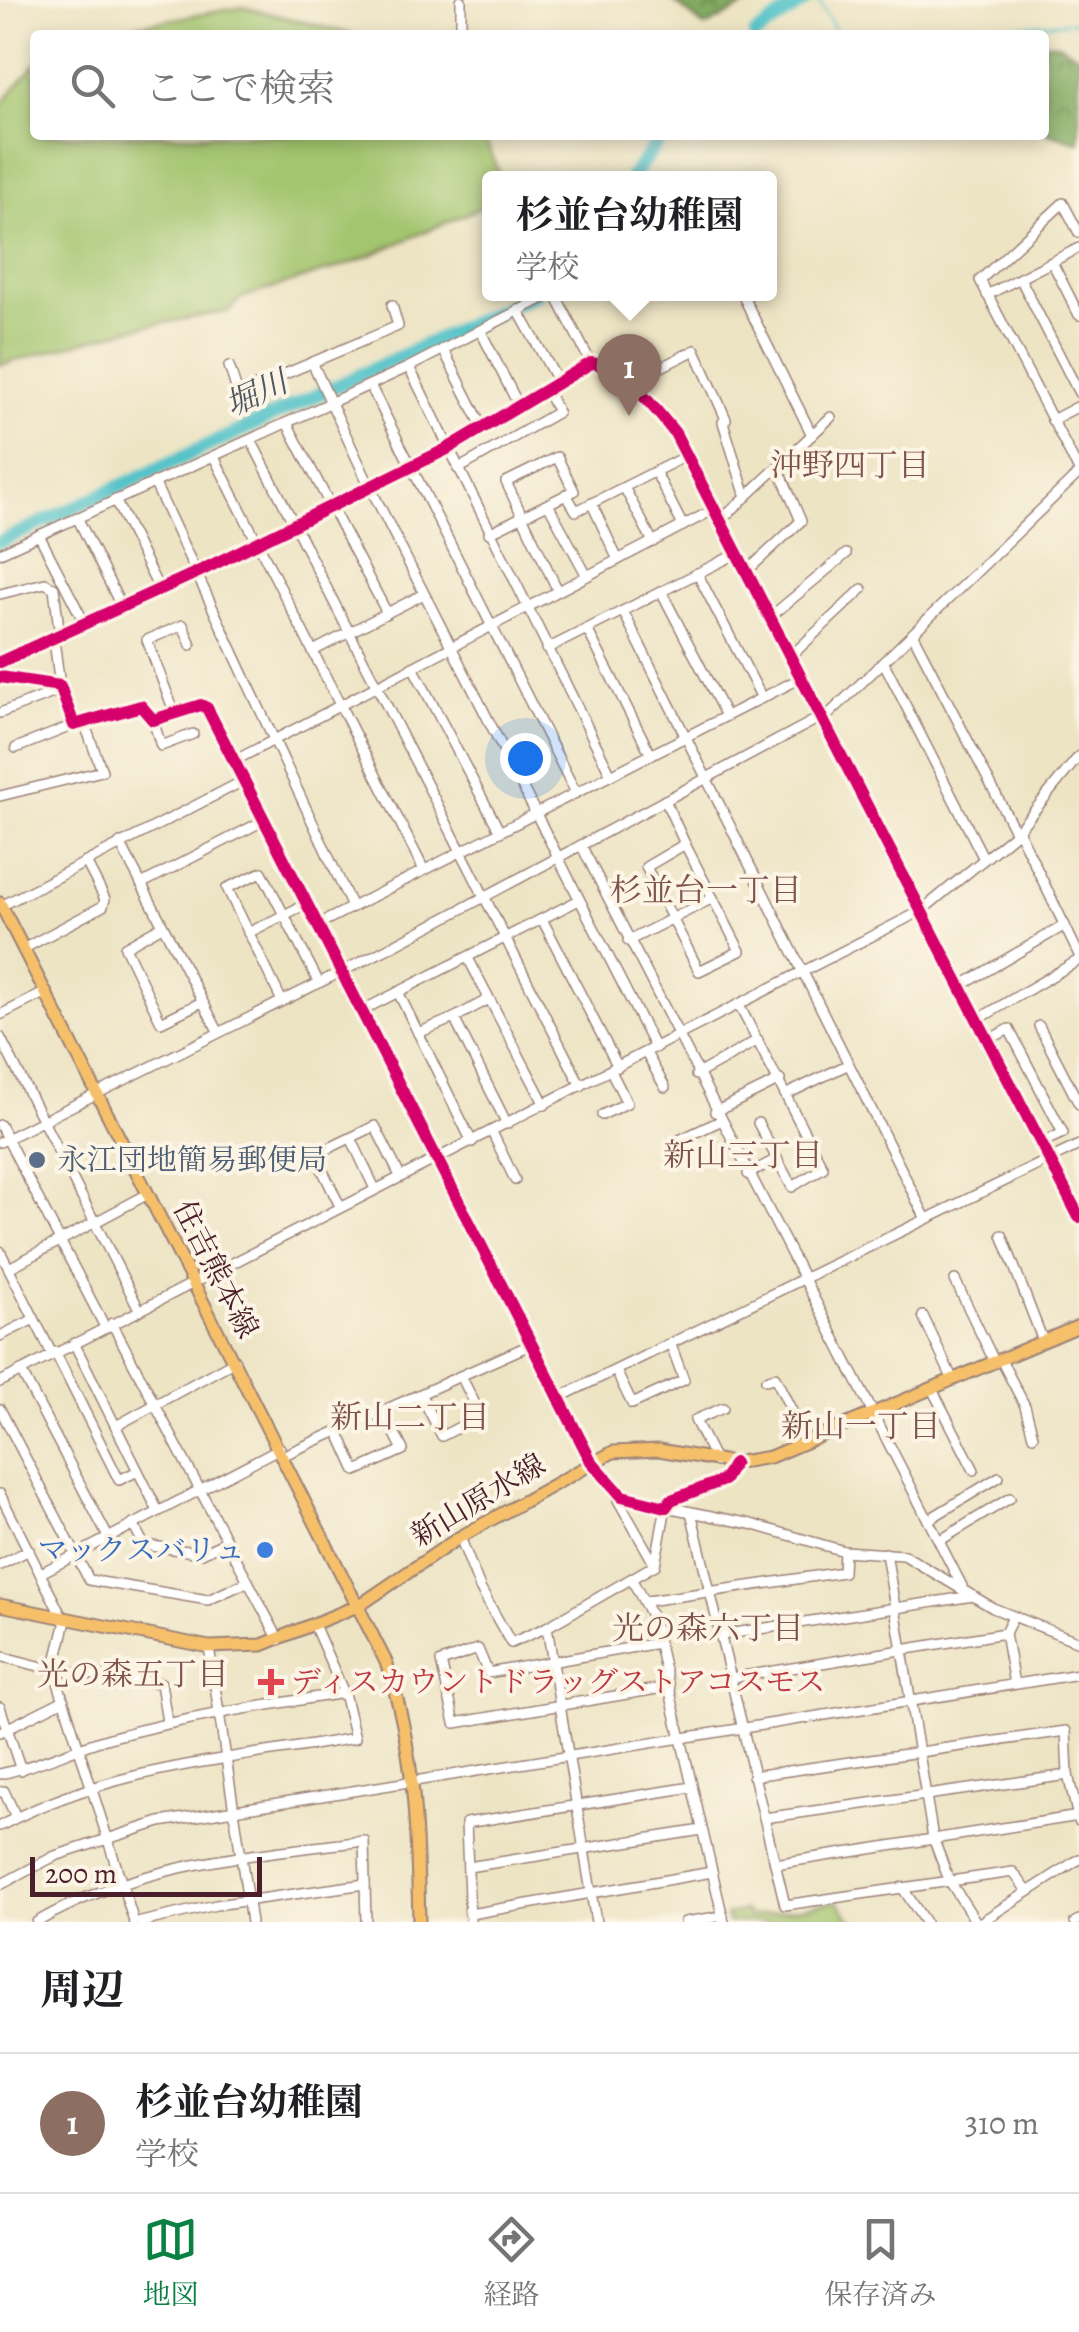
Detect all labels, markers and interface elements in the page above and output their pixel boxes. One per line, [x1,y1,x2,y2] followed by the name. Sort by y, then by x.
[30,30,1049,140] search box
[65,58,120,113] icon: search
[145,62,335,114] text: ここで検索
[482,171,777,301] popup
[515,189,744,241] text: 杉並台幼稚園
[515,245,580,289] text: 学校
[596,334,662,416] pin: 1
[218,358,297,426] water label: 堀川
[770,443,930,487] district label: 沖野四丁目
[500,733,551,784] your location
[610,868,802,912] district label: 杉並台一丁目
[663,1133,823,1177] district label: 新山三丁目
[57,1140,327,1180] place label: 永江団地簡易郵便局
[26,1149,48,1171] marker: 永江団地簡易郵便局
[164,1193,268,1345] street label: 住吉熊本線
[330,1395,490,1439] district label: 新山二丁目
[781,1404,941,1448] district label: 新山一丁目
[403,1444,553,1556] street label: 新山原水線
[37,1530,245,1570] place label: マックスバリュ
[254,1539,276,1561] marker: マックスバリュ
[612,1606,804,1650] district label: 光の森六丁目
[37,1652,229,1696] district label: 光の森五丁目
[291,1662,825,1702] place label: ディスカウントドラッグストアコスモス
[260,1671,282,1693] marker: ディスカウントドラッグストアコスモス
[30,1852,262,1896] scale bar
[45,1855,117,1893] text: 200 m
[40,1961,124,2018] text: 周辺
[135,2076,363,2128] text: 杉並台幼稚園
[67,2101,78,2145] text: 1
[965,2101,1039,2145] text: 310 m
[135,2132,199,2176] text: 学校
[142,2212,199,2314] tab: 地図
[483,2212,540,2314] tab: 経路
[824,2212,937,2314] tab: 保存済み

